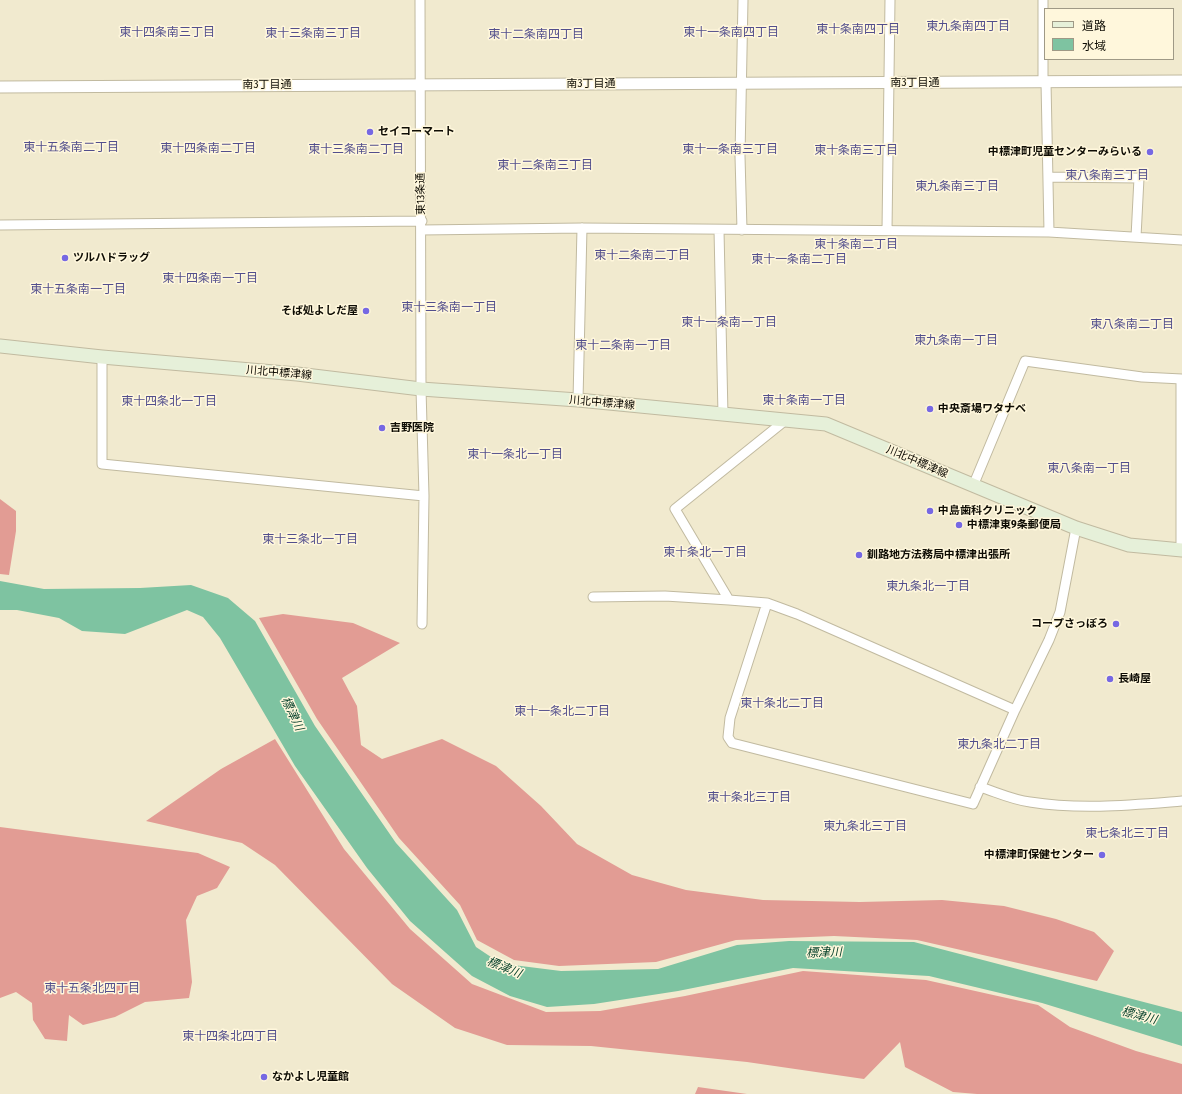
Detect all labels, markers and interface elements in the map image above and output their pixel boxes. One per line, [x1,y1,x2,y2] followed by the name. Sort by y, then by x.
[1044,8,1174,60] legend
[1082,19,1106,33] text: 道路
[926,20,1010,34] district label: 東九条南四丁目
[816,23,900,37] district label: 東十条南四丁目
[119,26,215,40] district label: 東十四条南三丁目
[683,26,779,40] district label: 東十一条南四丁目
[265,27,361,41] district label: 東十三条南三丁目
[488,28,584,42] district label: 東十二条南四丁目
[1082,39,1106,53] text: 水域
[891,76,939,90] street label: 南3丁目通
[567,77,615,91] street label: 南3丁目通
[243,78,291,92] street label: 南3丁目通
[378,125,455,139] place label: セイコーマート
[365,127,375,137] marker: セイコーマート
[23,141,119,155] district label: 東十五条南二丁目
[160,142,256,156] district label: 東十四条南二丁目
[308,143,404,157] district label: 東十三条南二丁目
[682,143,778,157] district label: 東十一条南三丁目
[814,144,898,158] district label: 東十条南三丁目
[988,145,1142,159] place label: 中標津町児童センターみらいる
[1145,147,1155,157] marker: 中標津町児童センターみらいる
[497,159,593,173] district label: 東十二条南三丁目
[1065,169,1149,183] district label: 東八条南三丁目
[414,173,428,215] street label: 東13条通
[915,180,999,194] district label: 東九条南三丁目
[814,238,898,252] district label: 東十条南二丁目
[594,249,690,263] district label: 東十二条南二丁目
[73,251,150,265] place label: ツルハドラッグ
[60,253,70,263] marker: ツルハドラッグ
[751,253,847,267] district label: 東十一条南二丁目
[162,272,258,286] district label: 東十四条南一丁目
[30,283,126,297] district label: 東十五条南一丁目
[401,301,497,315] district label: 東十三条南一丁目
[281,304,358,318] place label: そば処よしだ屋
[361,306,371,316] marker: そば処よしだ屋
[681,316,777,330] district label: 東十一条南一丁目
[1090,318,1174,332] district label: 東八条南二丁目
[914,334,998,348] district label: 東九条南一丁目
[575,339,671,353] district label: 東十二条南一丁目
[246,364,312,382] street label: 川北中標津線
[569,394,635,412] street label: 川北中標津線
[762,394,846,408] district label: 東十条南一丁目
[121,395,217,409] district label: 東十四条北一丁目
[938,402,1026,416] place label: 中央斎場ワタナベ
[925,404,935,414] marker: 中央斎場ワタナベ
[390,421,434,435] place label: 吉野医院
[377,423,387,433] marker: 吉野医院
[884,443,950,481] street label: 川北中標津線
[467,448,563,462] district label: 東十一条北一丁目
[1047,462,1131,476] district label: 東八条南一丁目
[938,504,1037,518] place label: 中島歯科クリニック
[925,506,935,516] marker: 中島歯科クリニック
[967,518,1061,532] place label: 中標津東9条郵便局
[954,520,964,530] marker: 中標津東9条郵便局
[262,533,358,547] district label: 東十三条北一丁目
[663,546,747,560] district label: 東十条北一丁目
[867,548,1010,562] place label: 釧路地方法務局中標津出張所
[854,550,864,560] marker: 釧路地方法務局中標津出張所
[886,580,970,594] district label: 東九条北一丁目
[1031,617,1108,631] place label: コープさっぽろ
[1111,619,1121,629] marker: コープさっぽろ
[1118,672,1151,686] place label: 長崎屋
[1105,674,1115,684] marker: 長崎屋
[278,695,306,733] water label: 標津川
[740,697,824,711] district label: 東十条北二丁目
[514,705,610,719] district label: 東十一条北二丁目
[957,738,1041,752] district label: 東九条北二丁目
[707,791,791,805] district label: 東十条北三丁目
[823,820,907,834] district label: 東九条北三丁目
[1085,827,1169,841] district label: 東七条北三丁目
[984,848,1094,862] place label: 中標津町保健センター
[1097,850,1107,860] marker: 中標津町保健センター
[806,945,842,961] water label: 標津川
[485,955,523,981] water label: 標津川
[44,982,140,996] district label: 東十五条北四丁目
[1120,1004,1158,1028] water label: 標津川
[182,1030,278,1044] district label: 東十四条北四丁目
[272,1070,349,1084] place label: なかよし児童館
[259,1072,269,1082] marker: なかよし児童館

